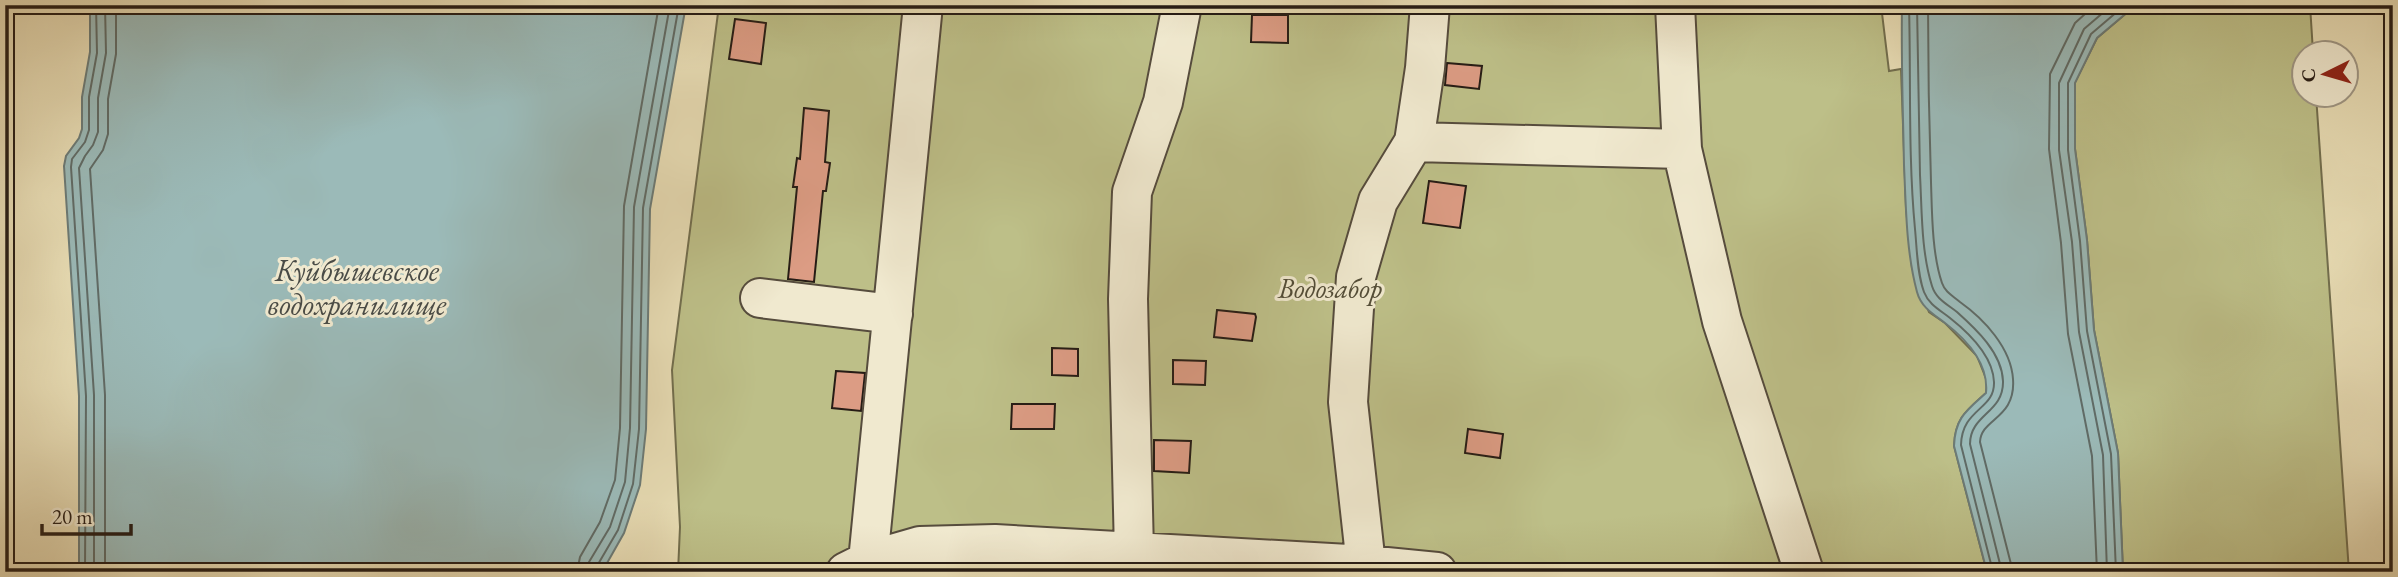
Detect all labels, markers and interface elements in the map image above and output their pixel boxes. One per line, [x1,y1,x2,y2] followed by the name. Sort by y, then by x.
[2290,38,2360,108] north arrow
[2296,68,2322,83] text: С
[268,251,447,324] water label: Куйбышевское водохранилище
[1277,270,1383,306] park label: Водозабор
[42,493,131,537] scale bar
[52,503,93,530] text: 20 m

